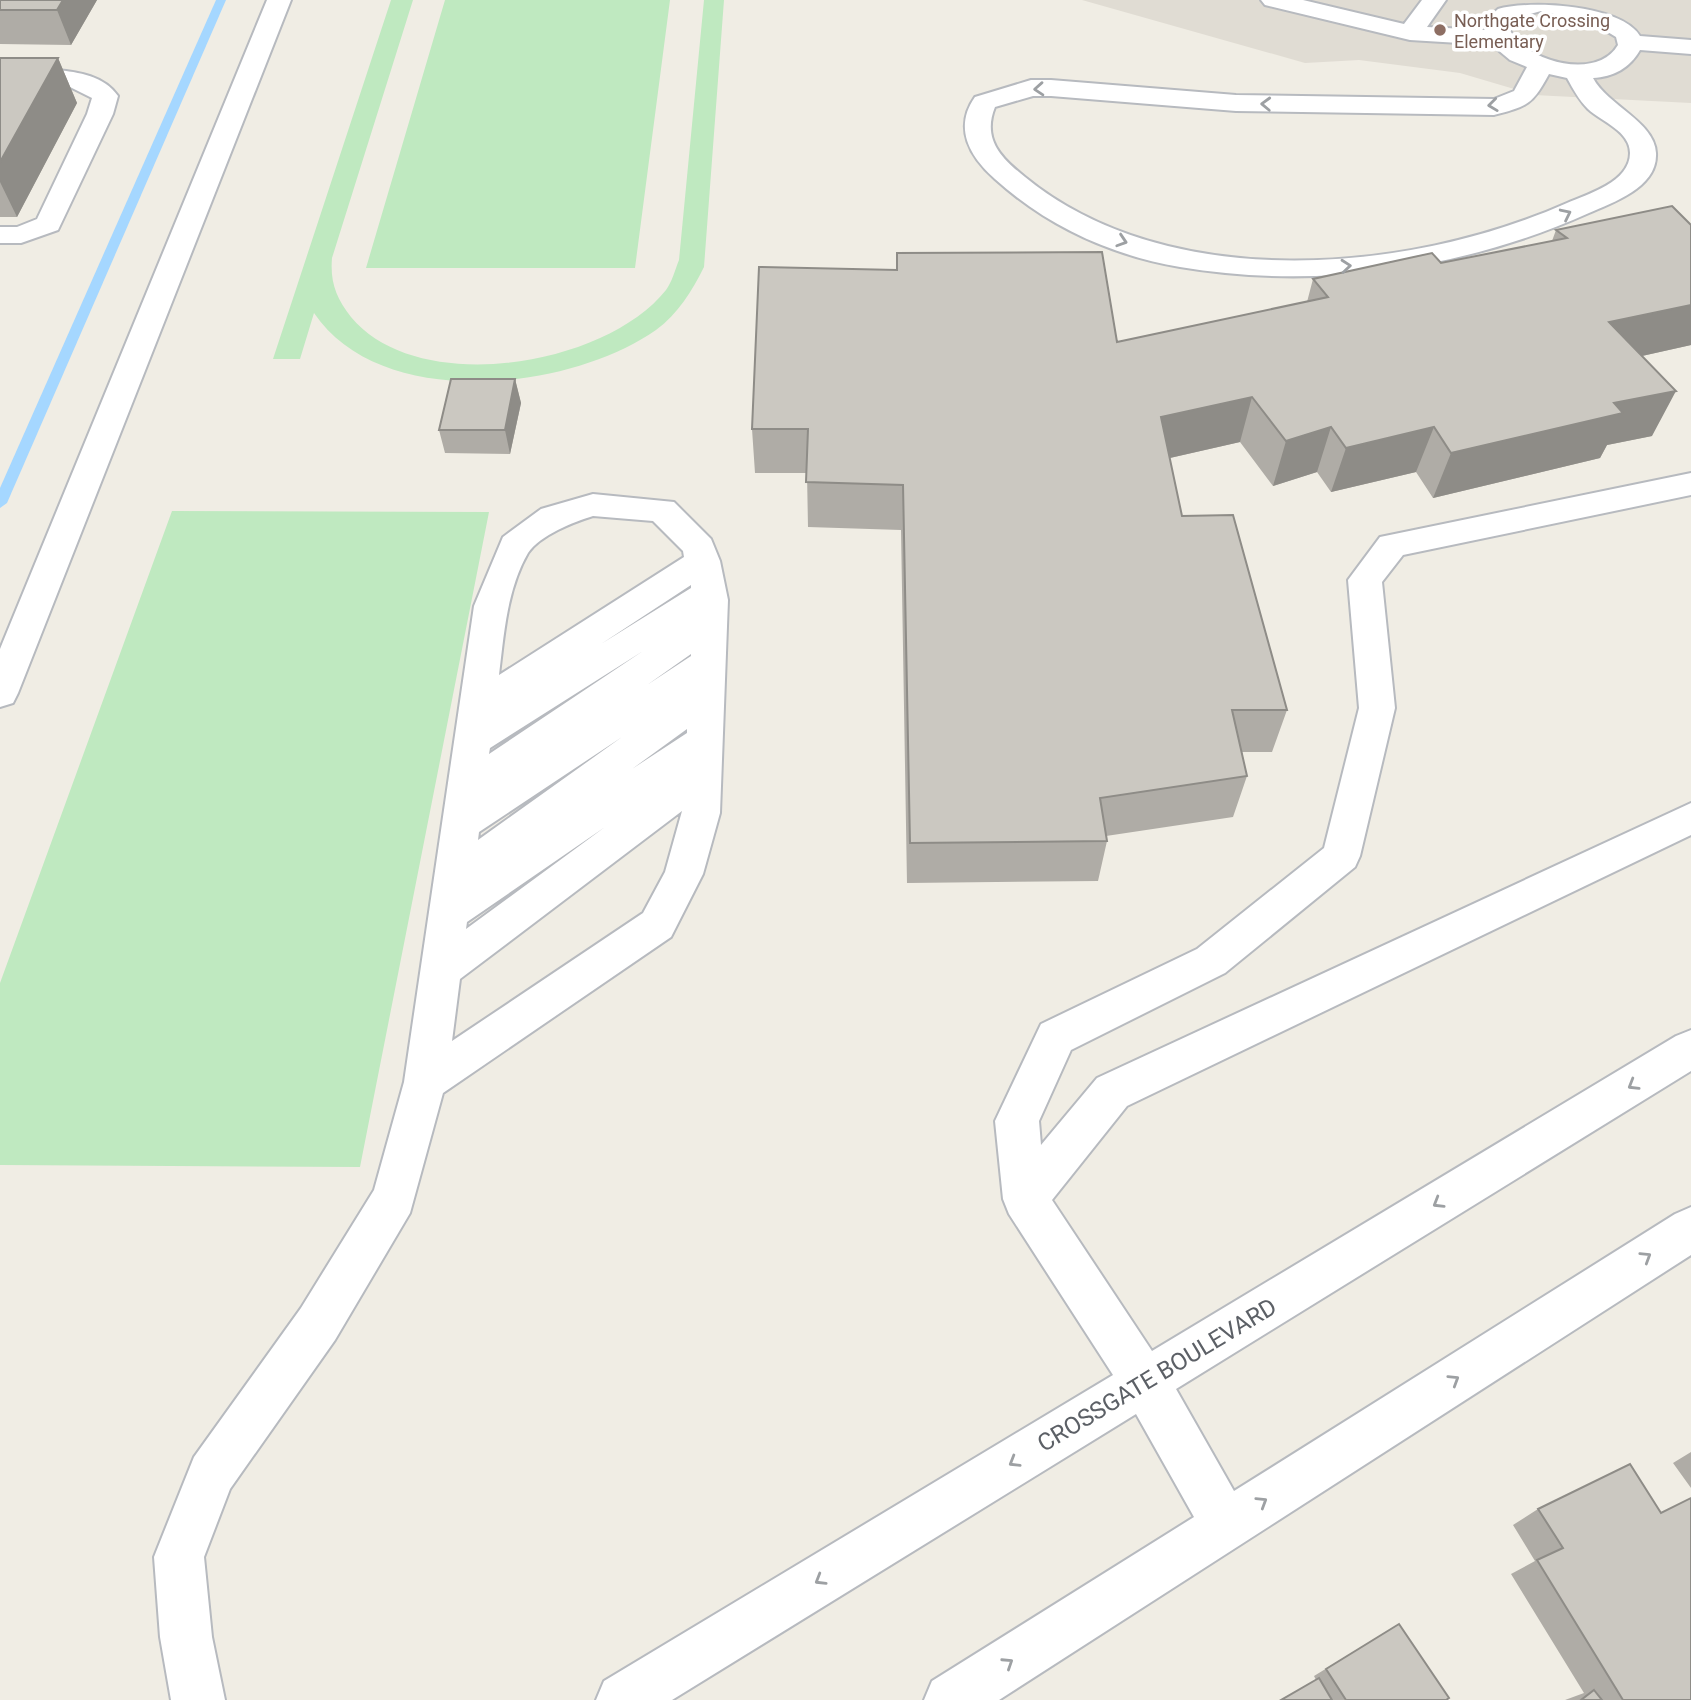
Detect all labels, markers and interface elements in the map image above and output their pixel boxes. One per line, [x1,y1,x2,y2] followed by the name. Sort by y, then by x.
[1454,10,1610,52] place label: Northgate Crossing Elementary
[1432,22,1448,38] marker: Northgate Crossing Elementary
[1034,81,1045,96] one-way arrow
[1260,97,1271,112] one-way arrow
[1488,98,1499,113] one-way arrow
[1559,208,1571,222] one-way arrow
[1115,233,1127,247] one-way arrow
[1340,258,1352,273] one-way arrow
[1627,1076,1640,1089] one-way arrow
[1433,1195,1446,1208] one-way arrow
[1638,1253,1651,1266] one-way arrow
[1032,1292,1282,1458] street label: CROSSGATE BOULEVARD
[1446,1375,1459,1388] one-way arrow
[1009,1453,1022,1466] one-way arrow
[1254,1497,1267,1510] one-way arrow
[814,1572,827,1585] one-way arrow
[1001,1659,1014,1672] one-way arrow

